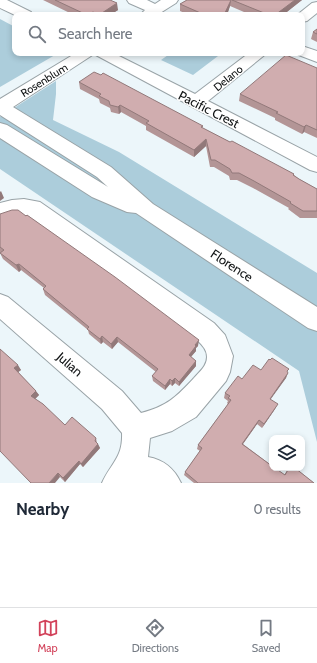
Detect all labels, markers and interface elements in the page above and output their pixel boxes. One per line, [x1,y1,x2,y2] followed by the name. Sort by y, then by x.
[12,12,305,56] search box
[26,23,48,45] icon: search
[58,25,133,43] text: Search here
[18,60,70,100] street label: Rosenblum
[211,62,245,94] street label: Delano
[176,87,243,131] street label: Pacific Crest
[208,245,256,285] street label: Florence
[53,348,86,380] street label: Julian
[269,435,305,471] map controls
[269,435,305,471] button: layers
[16,499,69,519] text: Nearby
[253,501,301,517] text: 0 results
[37,617,59,655] tab: Map
[132,617,179,655] tab: Directions
[252,617,280,655] tab: Saved

